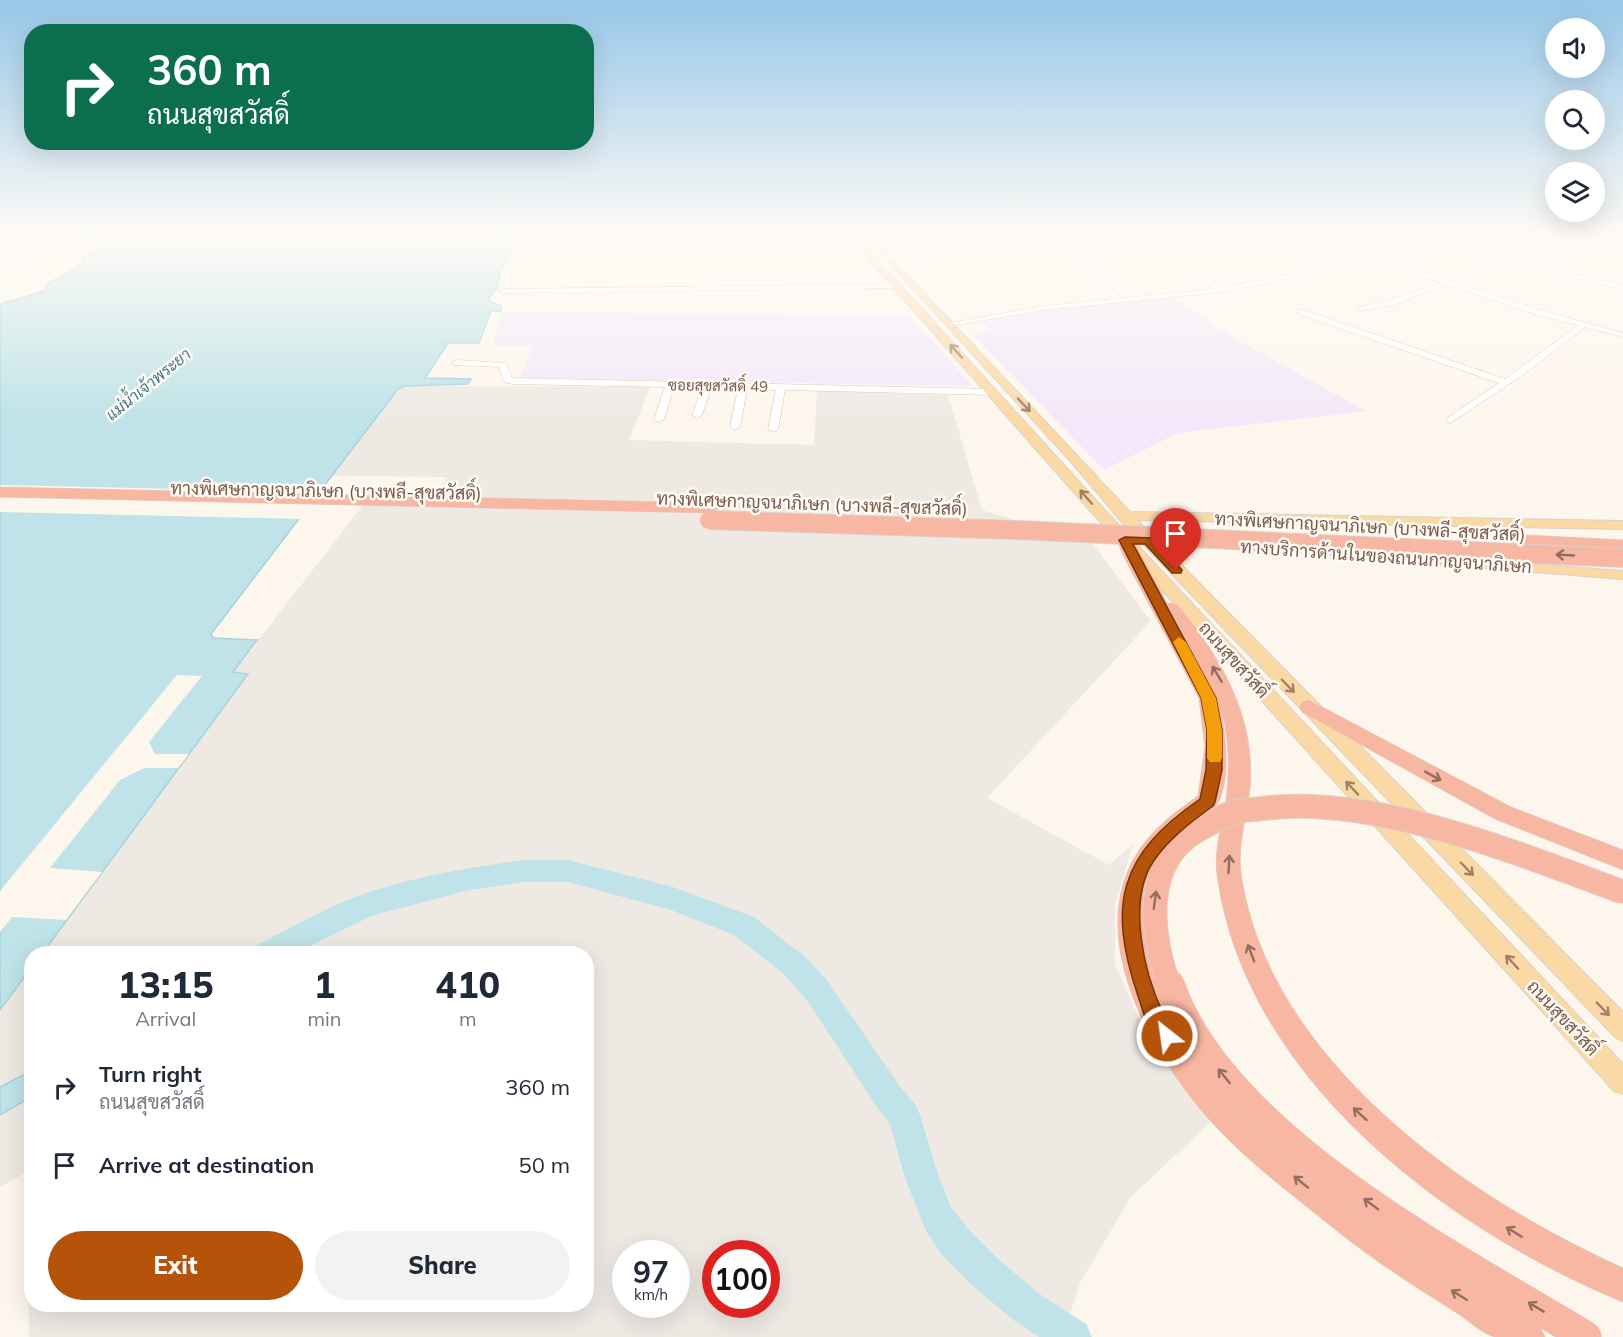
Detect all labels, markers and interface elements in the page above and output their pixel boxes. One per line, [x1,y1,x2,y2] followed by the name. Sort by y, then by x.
[1545,18,1605,222] map controls
[1545,18,1605,78] button: sound
[147,43,272,96] text: 360 m
[48,48,126,126] icon: right
[1545,90,1605,150] button: search
[147,97,290,131] text: ถนนสุขสวัสดิ์
[1545,162,1605,222] button: layers
[99,340,195,424] water label: แม่น้ำเจ้าพระยา
[949,344,963,359] one-way arrow
[668,370,768,398] street label: ซอยสุขสวัสดิ์ 49
[1017,397,1031,412] one-way arrow
[170,472,482,506] street label: ทางพิเศษกาญจนาภิเษก (บางพลี-สุขสวัสดิ์)
[656,482,968,521] street label: ทางพิเศษกาญจนาภิเษก (บางพลี-สุขสวัสดิ์)
[1079,490,1093,505] one-way arrow
[1214,503,1526,547] street label: ทางพิเศษกาญจนาภิเษก (บางพลี-สุขสวัสดิ์)
[1150,508,1201,570] pin
[1159,517,1192,550] icon: arrive
[1239,534,1533,578] street label: ทางบริการด้านในของถนนกาญจนาภิเษก
[1555,550,1575,561] one-way arrow
[1193,614,1278,703] street label: ถนนสุขสวัสดิ์
[1211,666,1223,683] one-way arrow
[1281,678,1295,693] one-way arrow
[1425,771,1442,783] one-way arrow
[1345,781,1359,796] one-way arrow
[1224,854,1235,874] one-way arrow
[1460,862,1474,877] one-way arrow
[1149,890,1160,910] one-way arrow
[1245,944,1256,963] one-way arrow
[1505,955,1519,970] one-way arrow
[118,962,214,1007] text: 13:15
[314,962,335,1007] text: 1
[435,962,500,1007] text: 410
[1522,972,1607,1061] street label: ถนนสุขสวัสดิ์
[1596,1002,1610,1017] one-way arrow
[1135,1004,1199,1068] position arrow
[135,1006,196,1031] text: Arrival
[307,1006,342,1031] text: min
[459,1006,477,1031] text: m
[99,1060,202,1088] text: Turn right
[1218,1068,1231,1084] one-way arrow
[48,1071,81,1104] icon: right
[505,1073,570,1101] text: 360 m
[99,1089,205,1114] text: ถนนสุขสวัสดิ์
[1352,1106,1367,1121] one-way arrow
[48,1149,81,1182] icon: arrive
[99,1151,314,1179] text: Arrive at destination
[519,1151,570,1179] text: 50 m
[1294,1175,1309,1189] one-way arrow
[1363,1197,1379,1210] one-way arrow
[1506,1225,1523,1237] one-way arrow
[48,1231,303,1300] button: Exit
[315,1231,570,1300] button: Share
[702,1240,780,1318] speed limit sign: 100
[633,1253,669,1291] text: 97
[634,1285,668,1304] text: km/h
[1451,1289,1468,1301] one-way arrow
[1528,1300,1545,1312] one-way arrow

